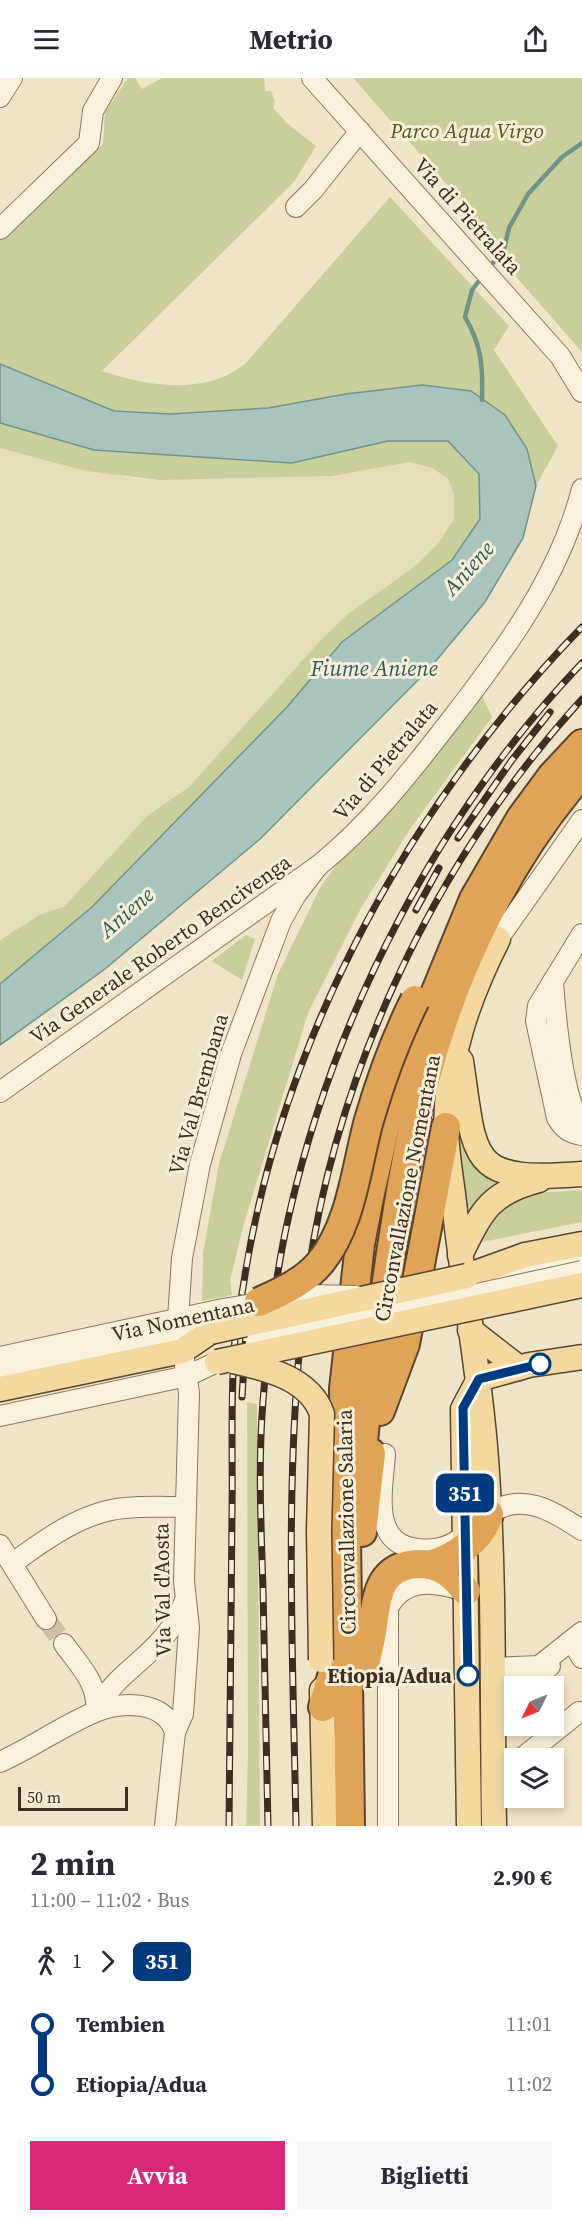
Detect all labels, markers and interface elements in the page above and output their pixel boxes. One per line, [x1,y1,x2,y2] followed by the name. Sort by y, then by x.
[249,21,333,58] text: Metrio
[30,23,63,56] icon: menu
[519,23,552,56] icon: share
[389,116,544,145] park label: Parco Aqua Virgo
[408,151,529,281] street label: Via di Pietralata
[434,534,500,603] water label: Aniene
[309,653,438,683] water label: Fiume Aniene
[326,694,444,826] street label: Via di Pietralata
[24,847,297,1051] street label: Via Generale Roberto Bencivenga
[91,880,160,946] water label: Aniene
[161,1010,235,1178] street label: Via Val Brembana
[367,1052,447,1324] street label: Circonvallazione Nomentana
[109,1290,257,1348] street label: Via Nomentana
[529,1353,551,1375] unlabelled marker
[330,1409,362,1635] street label: Circonvallazione Salaria
[430,1474,500,1512] line badge: 351
[448,1479,482,1508] text: 351
[146,1522,178,1657] street label: Via Val d'Aosta
[327,1661,453,1690] place label: Etiopia/Adua
[457,1664,479,1686] marker: Etiopia/Adua
[504,1676,564,1736] north arrow
[504,1676,564,1808] map controls
[504,1748,564,1808] button: layers
[18,1784,128,1812] scale bar
[27,1786,61,1808] text: 50 m
[30,1841,116,1886] text: 2 min
[493,1862,552,1892] text: 2.90 €
[30,1886,189,1914] text: 11:00 – 11:02 · Bus
[30,1945,63,1978] icon: walk
[91,1945,124,1978] icon: forward
[72,1947,82,1975] text: 1
[145,1947,179,1976] text: 351
[76,2009,165,2039] text: Tembien
[506,2010,552,2038] text: 11:01
[76,2069,207,2099] text: Etiopia/Adua
[506,2070,552,2098] text: 11:02
[30,2141,285,2210] button: Avvia
[297,2141,552,2210] button: Biglietti

